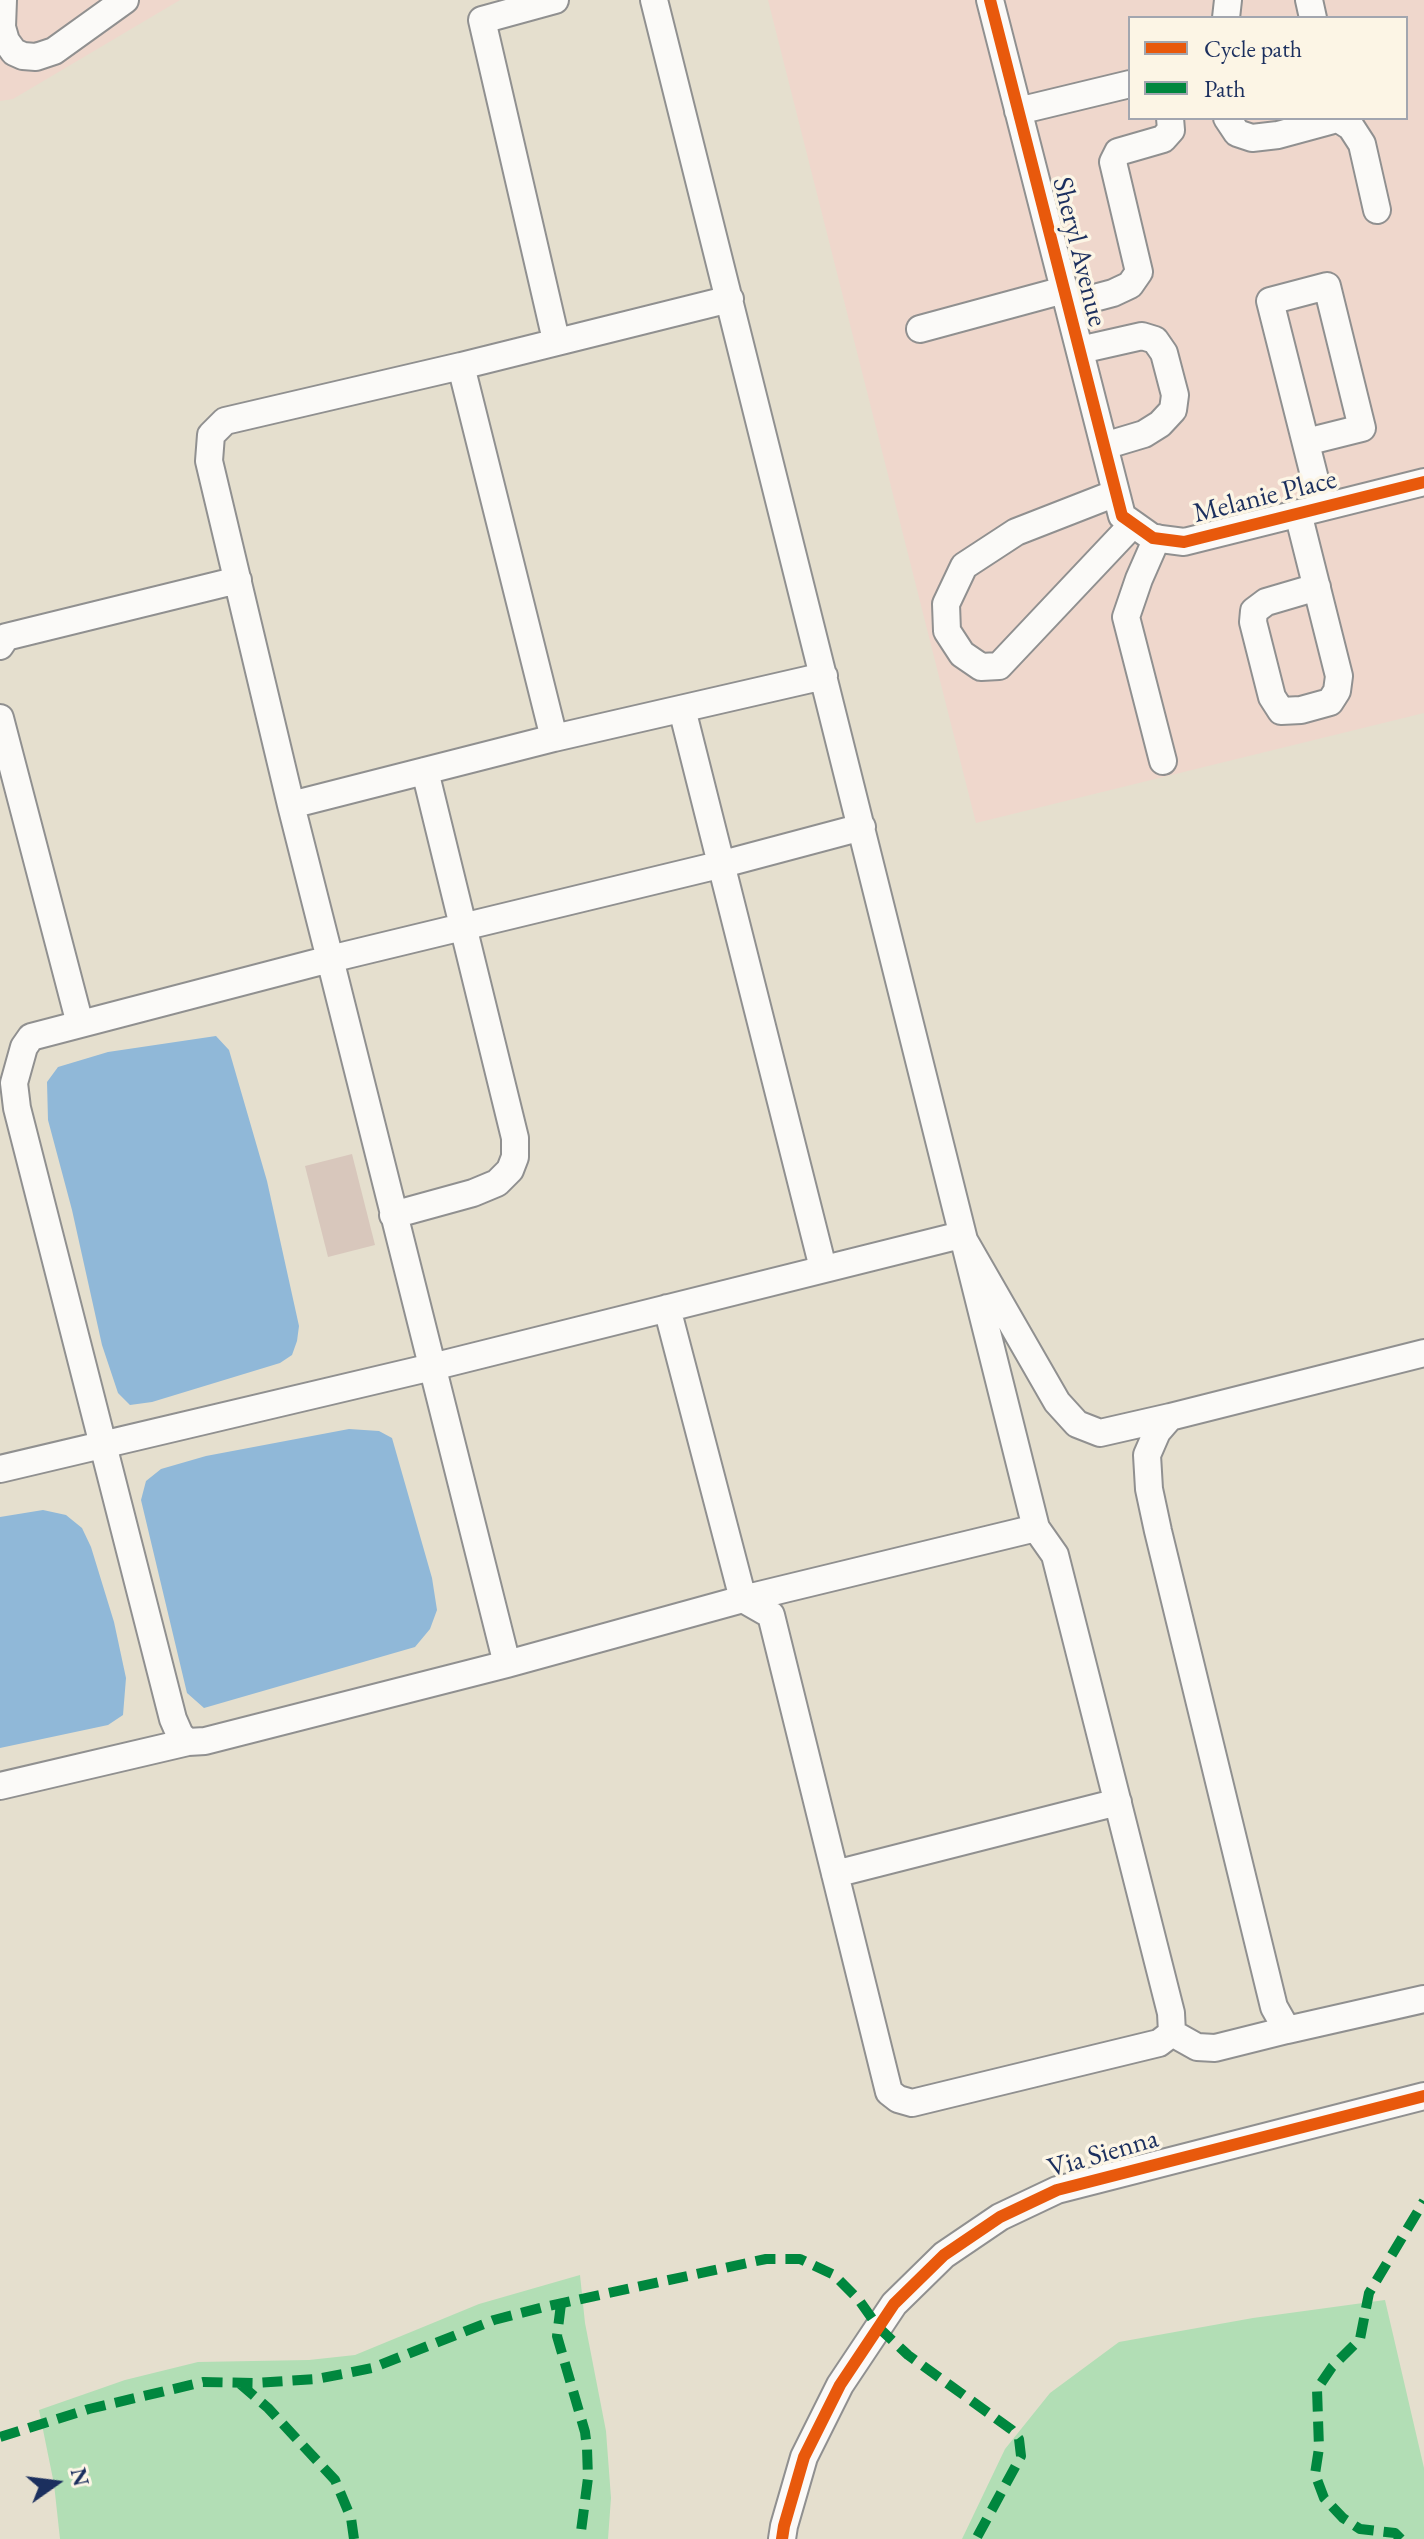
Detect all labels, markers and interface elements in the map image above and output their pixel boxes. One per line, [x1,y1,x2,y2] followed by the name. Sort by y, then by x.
[1128,16,1408,120] legend
[1204,33,1302,64] text: Cycle path
[1204,73,1246,104] text: Path
[1044,174,1114,330] street label: Sheryl Avenue
[1190,463,1340,531] street label: Melanie Place
[1044,2122,1162,2186] street label: Via Sienna
[16,2443,96,2523] north arrow
[64,2465,96,2489] text: N

